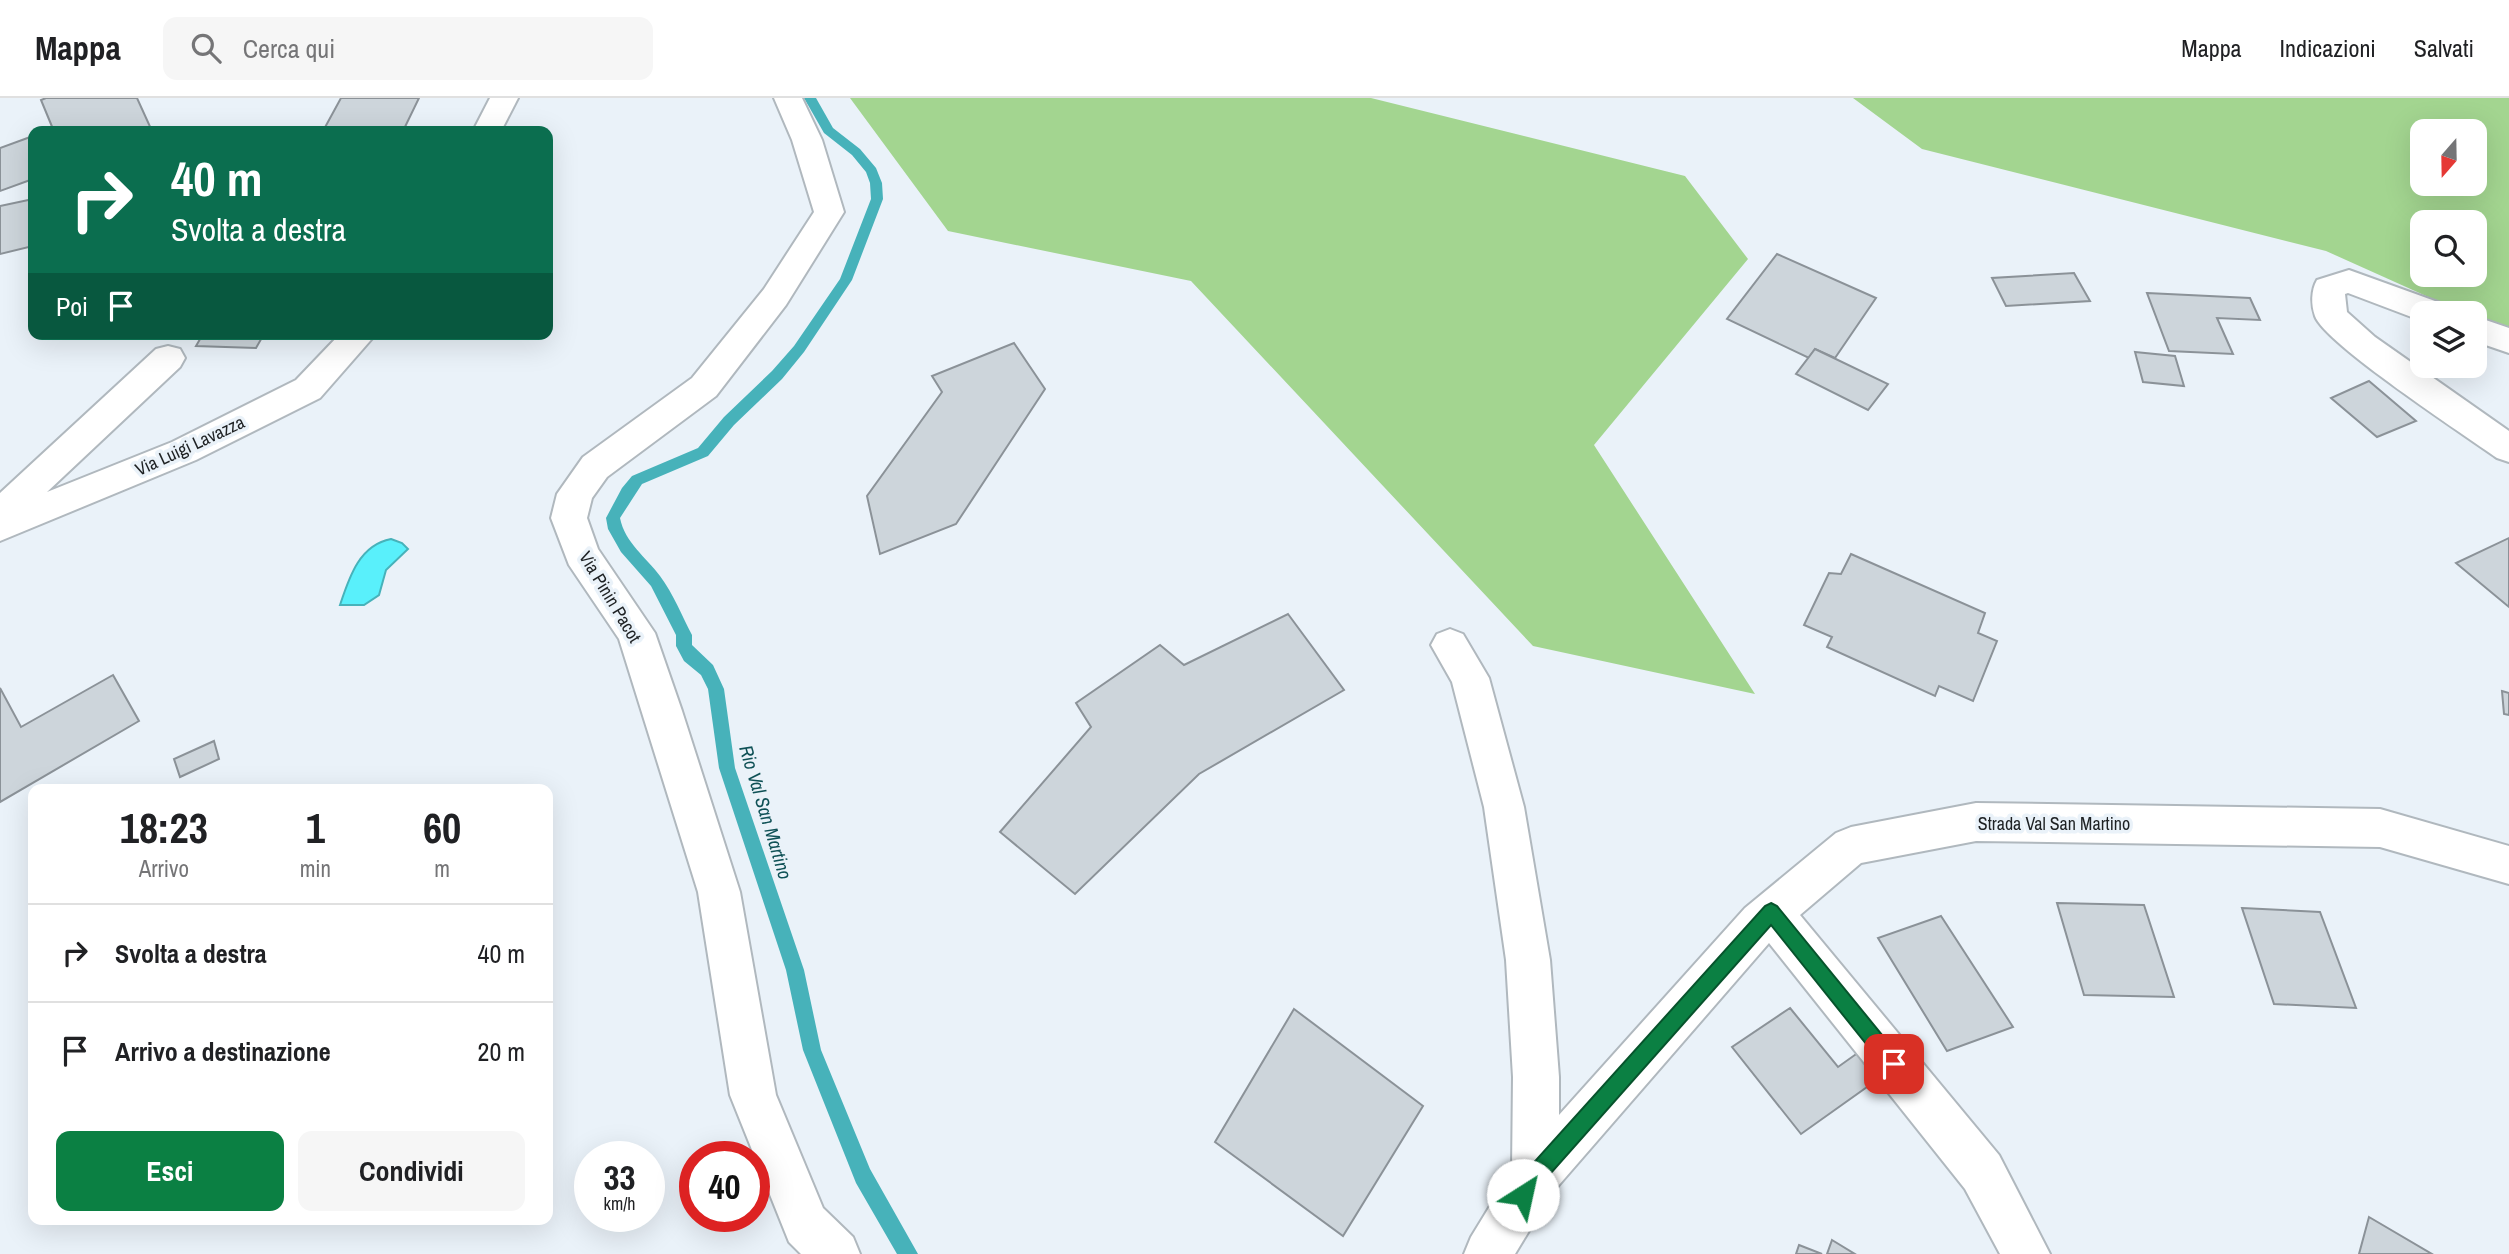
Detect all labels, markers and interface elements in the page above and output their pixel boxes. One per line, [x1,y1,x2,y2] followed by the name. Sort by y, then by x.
[163,17,653,80] search box
[35,26,121,70] text: Mappa
[187,29,225,67] icon: search
[243,31,335,66] text: Cerca qui
[2181,32,2242,64] text: Mappa
[2280,32,2376,64] text: Indicazioni
[2414,32,2474,64] text: Salvati
[2410,119,2487,196] north arrow
[2410,119,2487,378] map controls
[171,145,263,211] text: 40 m
[56,154,147,245] icon: right
[171,208,346,251] text: Svolta a destra
[2410,210,2487,287] button: search
[102,287,140,325] icon: arrive
[56,289,88,324] text: Poi
[2410,301,2487,378] button: layers
[131,409,249,482] street label: Via Luigi Lavazza
[573,546,647,647] street label: Via Pinin Pacot
[733,742,799,883] water label: Rio Val San Martino
[120,800,208,856] text: 18:23
[306,800,325,856] text: 1
[423,800,461,856] text: 60
[1978,811,2130,836] street label: Strada Val San Martino
[139,853,189,884] text: Arrivo
[300,853,331,884] text: min
[434,853,450,884] text: m
[56,934,94,972] icon: right
[115,936,267,971] text: Svolta a destra
[478,936,525,971] text: 40 m
[56,1032,94,1070] icon: arrive
[115,1034,331,1069] text: Arrivo a destinazione
[478,1034,525,1069] text: 20 m
[1864,1034,1924,1094] pin
[1875,1045,1913,1083] icon: arrive
[56,1131,284,1211] button: Esci
[298,1131,525,1211] button: Condividi
[679,1141,770,1232] speed limit sign: 40
[604,1154,635,1201] text: 33
[1486,1158,1560,1232] position arrow
[604,1191,636,1216] text: km/h

